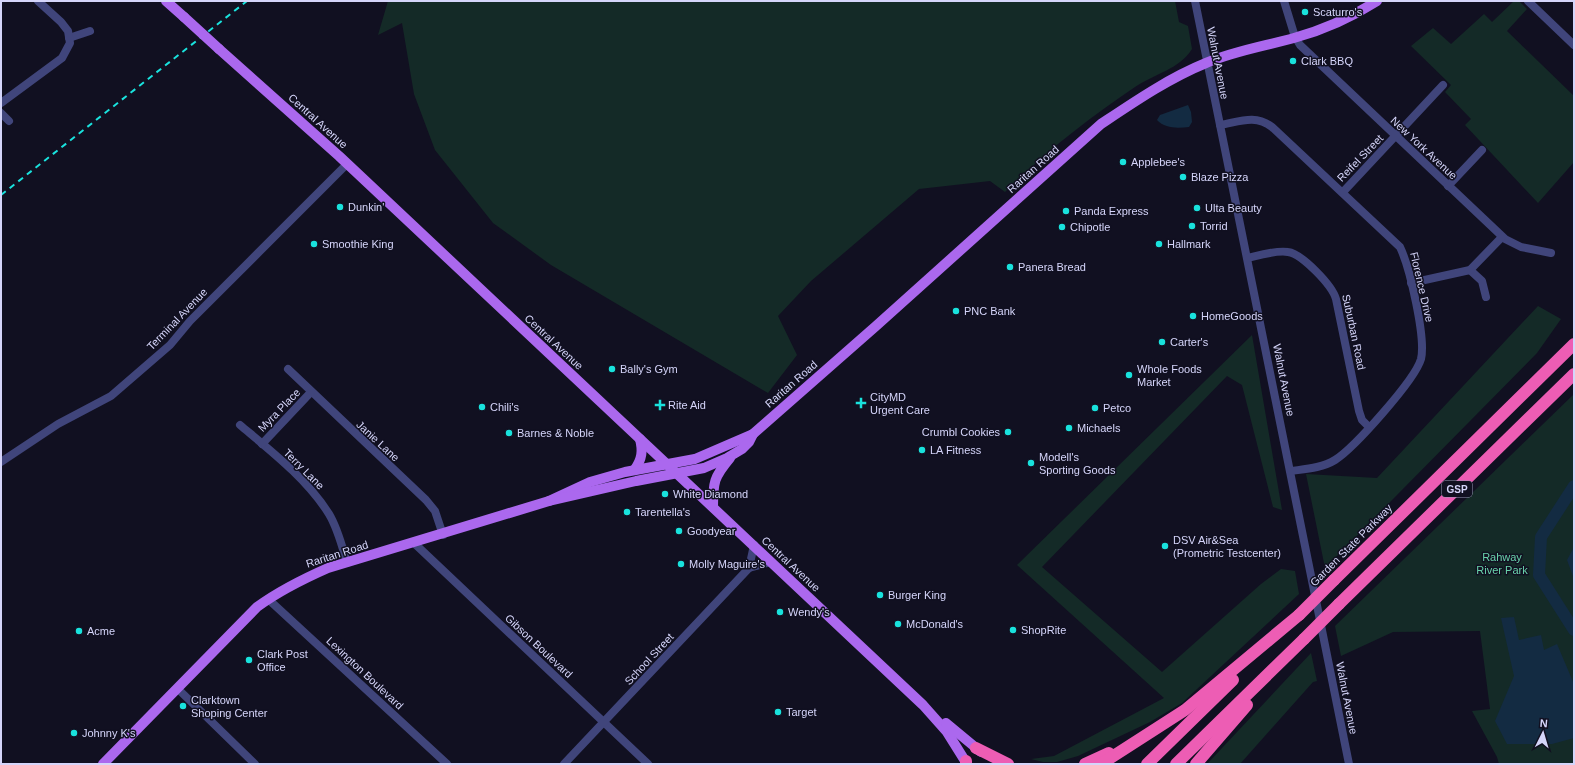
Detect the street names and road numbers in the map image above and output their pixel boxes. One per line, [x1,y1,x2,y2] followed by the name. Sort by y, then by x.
[1205,26,1231,100] street label: Walnut Avenue
[286,91,350,151] street label: Central Avenue
[1388,114,1460,182] street label: New York Avenue
[1335,132,1385,184] street label: Reifel Street
[1005,143,1061,195] street label: Raritan Road
[1408,251,1436,323] street label: Florence Drive
[145,286,209,352] street label: Terminal Avenue
[1340,293,1368,371] street label: Suburban Road
[522,312,586,372] street label: Central Avenue
[1271,343,1297,417] street label: Walnut Avenue
[763,358,819,410] street label: Raritan Road
[256,386,302,434] street label: Myra Place
[354,418,402,464] street label: Janie Lane
[281,446,327,492] street label: Terry Lane
[1442,481,1472,497] road number: GSP
[1308,501,1395,588] street label: Garden State Parkway
[759,534,823,594] street label: Central Avenue
[304,538,370,570] street label: Raritan Road
[503,612,575,680] street label: Gibson Boulevard
[622,631,676,687] street label: School Street
[324,634,406,712] street label: Lexington Boulevard
[1334,661,1360,735] street label: Walnut Avenue

